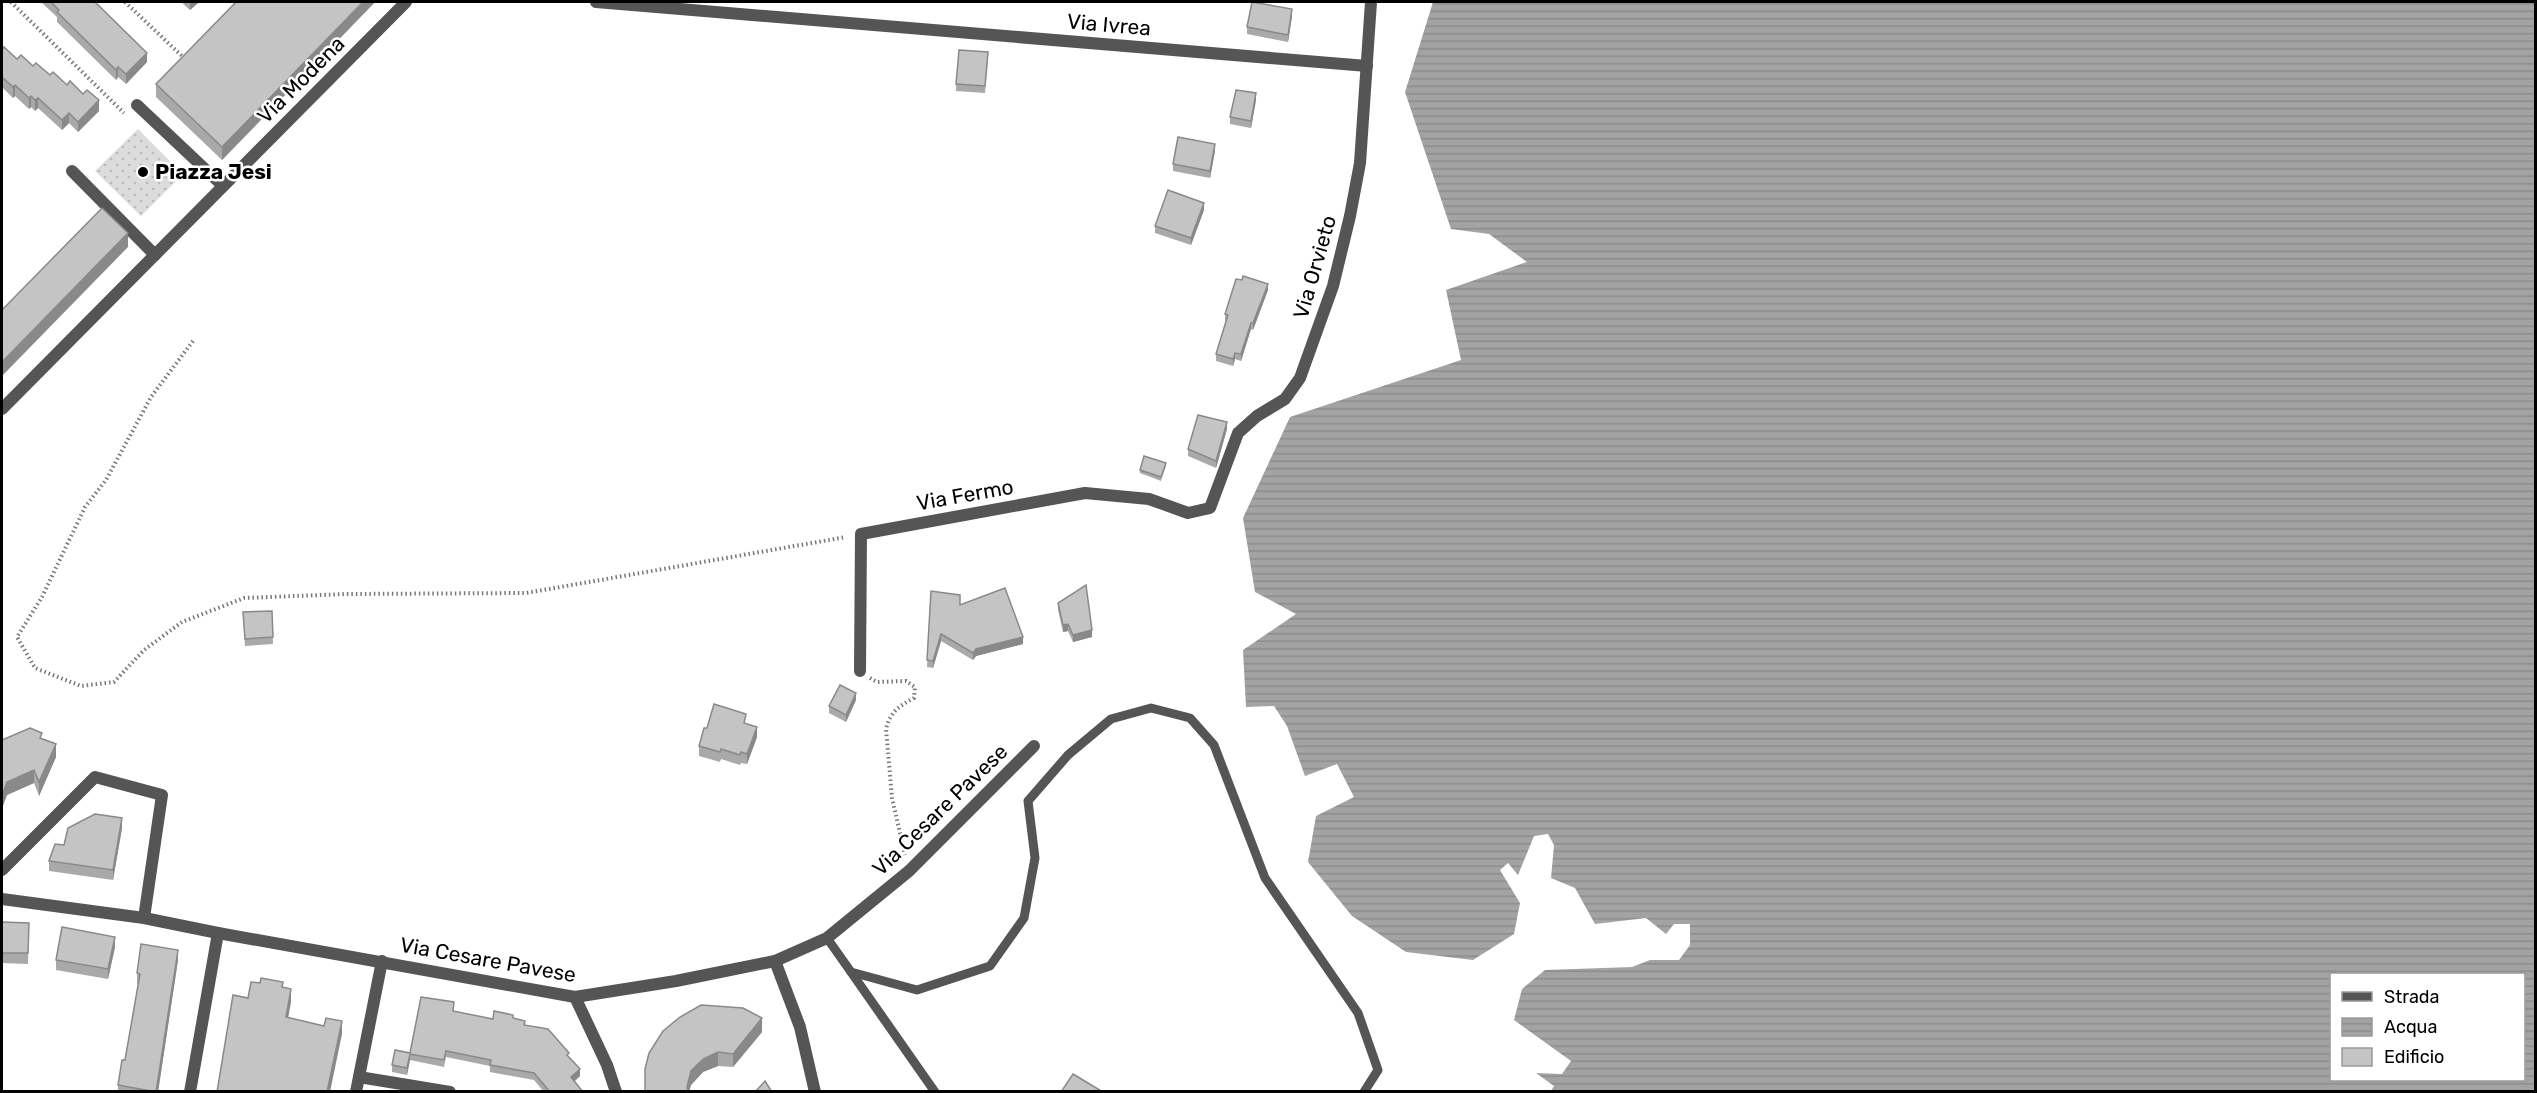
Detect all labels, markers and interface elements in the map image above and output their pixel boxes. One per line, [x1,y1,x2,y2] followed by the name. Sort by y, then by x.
[1066,8,1152,41] street label: Via Ivrea
[252,31,349,128] street label: Via Modena
[155,159,272,184] place label: Piazza Jesi
[136,165,150,179] marker: Piazza Jesi
[1288,212,1341,321] street label: Via Orvieto
[914,474,1015,515] street label: Via Fermo
[867,739,1012,881] street label: Via Cesare Pavese
[398,932,578,987] street label: Via Cesare Pavese
[2330,973,2525,1081] legend
[2384,986,2440,1008] text: Strada
[2384,1016,2437,1038] text: Acqua
[2384,1046,2444,1068] text: Edificio

